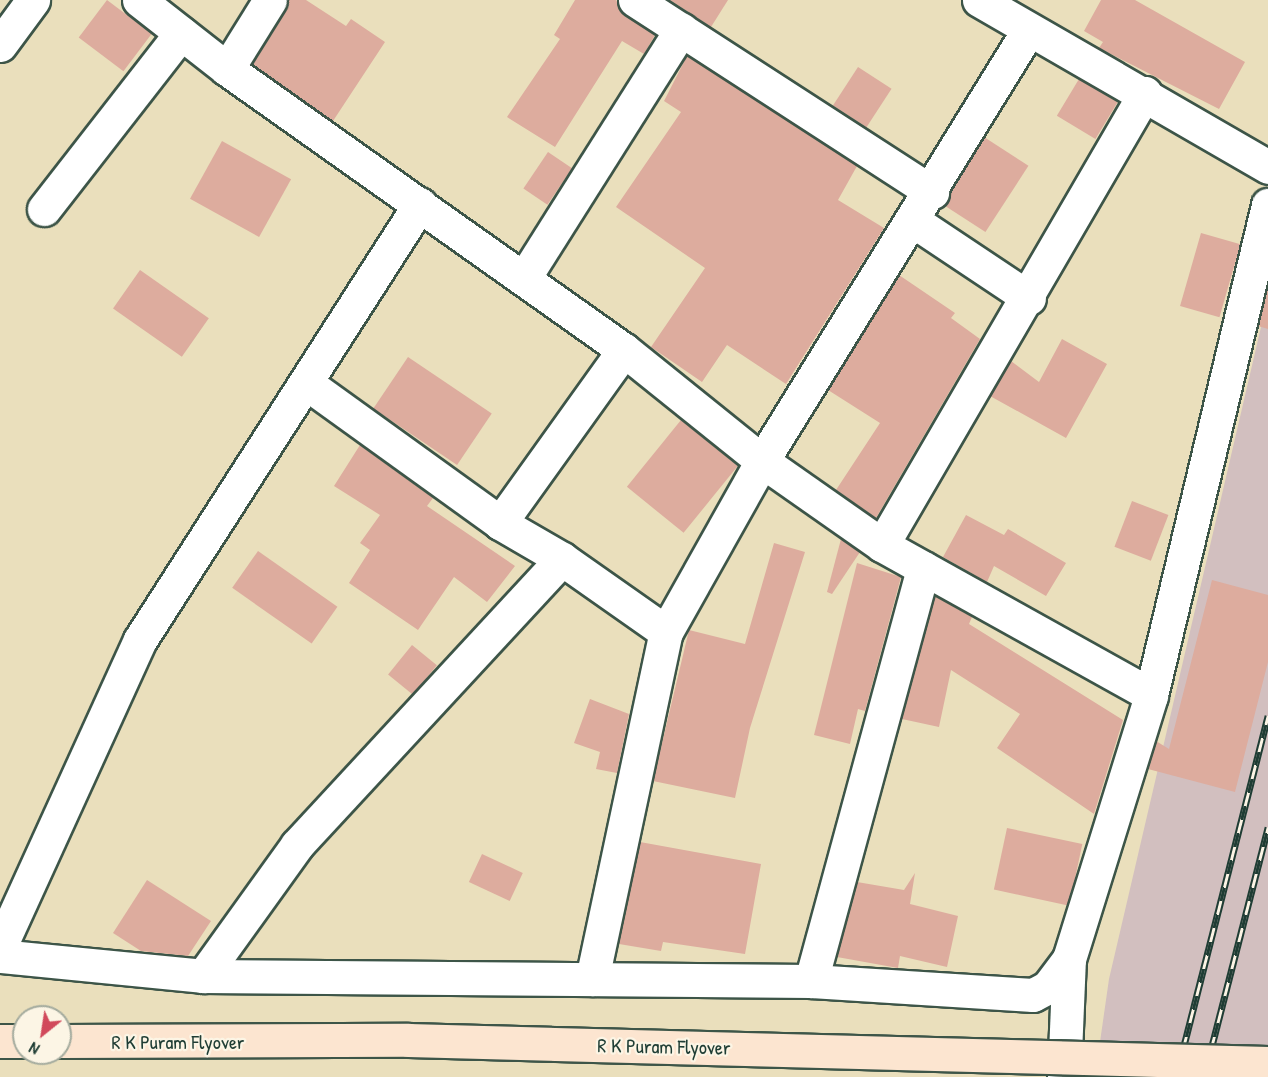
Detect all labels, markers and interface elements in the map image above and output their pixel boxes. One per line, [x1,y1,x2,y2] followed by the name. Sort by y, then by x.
[12,1005,72,1065] north arrow
[111,1029,245,1053] street label: R K Puram Flyover
[597,1033,731,1059] street label: R K Puram Flyover
[25,1037,43,1061] text: N

